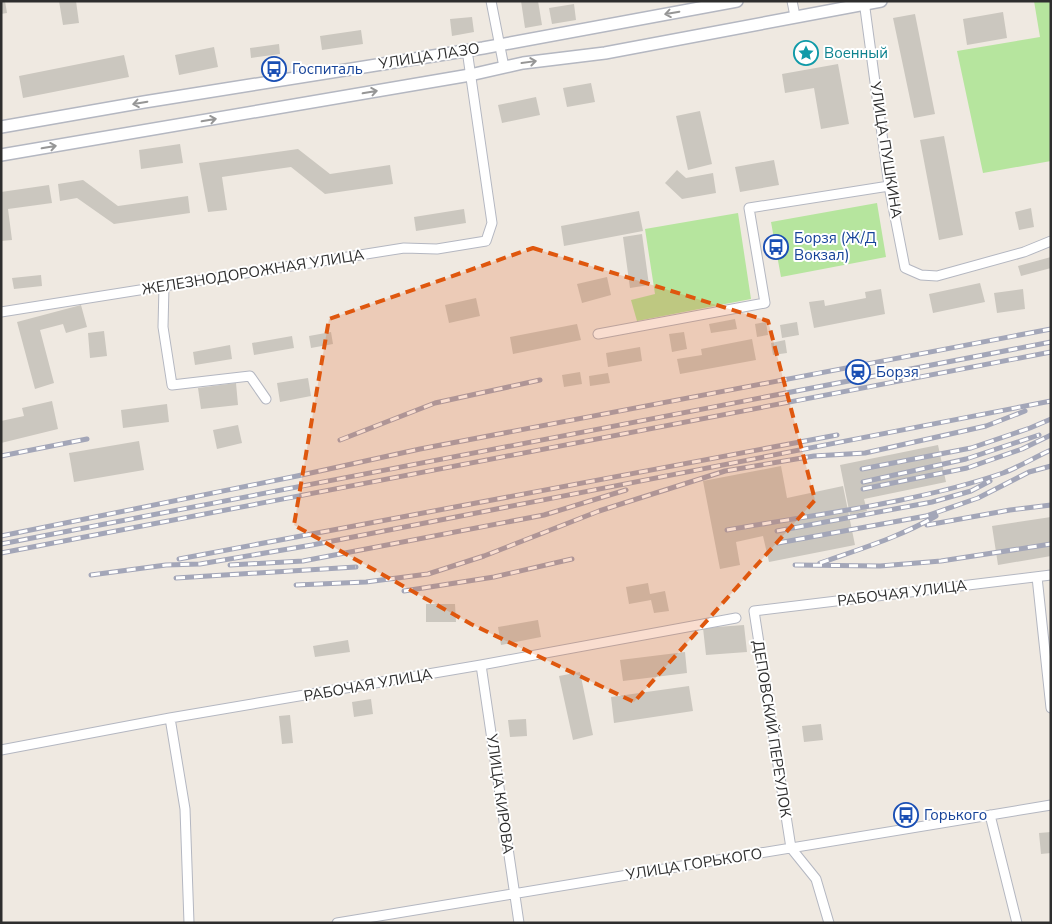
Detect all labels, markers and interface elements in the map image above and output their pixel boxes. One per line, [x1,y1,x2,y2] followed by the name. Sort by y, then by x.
[664,9,680,19] one-way arrow
[376,38,481,74] street label: УЛИЦА ЛАЗО
[793,40,819,66] place icon: Военный
[824,43,888,63] place label: Военный
[261,56,287,82] bus stop icon: Госпиталь
[521,57,537,67] one-way arrow
[292,59,363,79] place label: Госпиталь
[865,79,907,220] street label: УЛИЦА ПУШКИНА
[361,87,377,97] one-way arrow
[133,98,149,108] one-way arrow
[201,114,217,124] one-way arrow
[41,142,57,152] one-way arrow
[794,228,877,265] place label: Борзя (Ж/Д Вокзал)
[763,234,789,260] bus stop icon: Борзя (Ж/Д Вокзал)
[140,245,366,299] street label: ЖЕЛЕЗНОДОРОЖНАЯ УЛИЦА
[845,359,871,385] station icon: Борзя
[876,362,919,382] place label: Борзя
[836,575,968,611] street label: РАБОЧАЯ УЛИЦА
[748,639,796,820] street label: ДЕПОВСКИЙ ПЕРЕУЛОК
[302,664,434,706] street label: РАБОЧАЯ УЛИЦА
[482,732,518,855] street label: УЛИЦА КИРОВА
[893,802,919,828] bus stop icon: Горького
[924,805,987,825] place label: Горького
[623,843,764,885] street label: УЛИЦА ГОРЬКОГО

